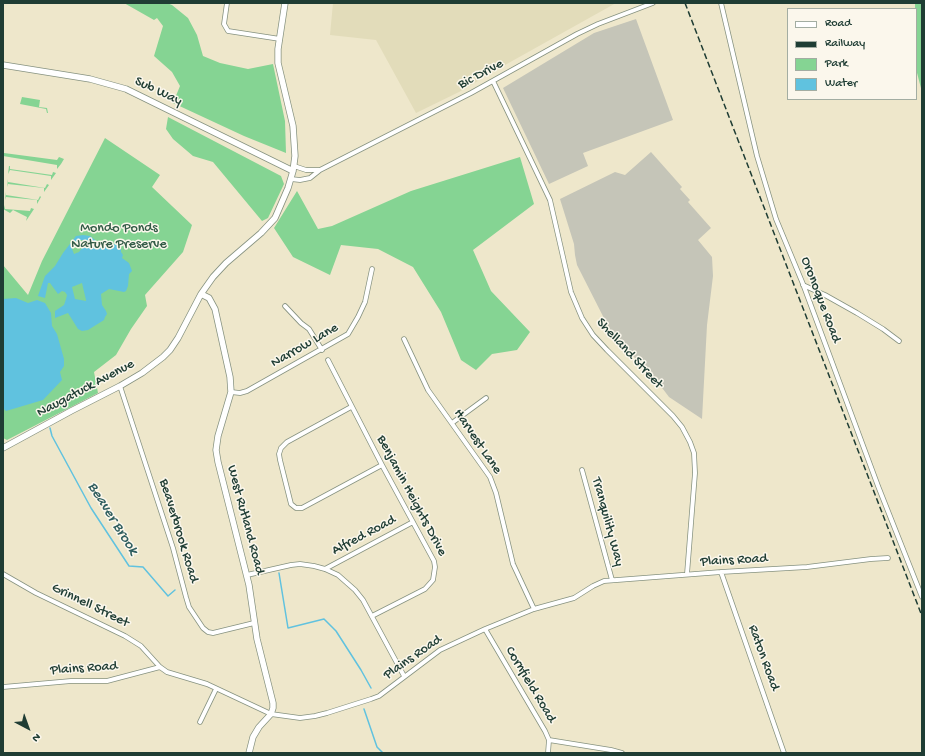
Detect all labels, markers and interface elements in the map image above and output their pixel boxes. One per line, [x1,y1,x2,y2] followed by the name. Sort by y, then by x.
[787,8,917,100] legend
[825,17,851,31] text: Road
[825,37,865,51] text: Railway
[456,56,506,94] street label: Bic Drive
[825,57,848,71] text: Park
[132,74,184,110] street label: Sub Way
[825,77,857,91] text: Water
[71,221,167,254] park label: Mondo Ponds Nature Preserve
[796,255,844,345] street label: Oronoque Road
[592,315,666,393] street label: Shelland Street
[268,320,342,372] street label: Narrow Lane
[34,356,138,422] street label: Naugatuck Avenue
[449,406,505,478] street label: Harvest Lane
[372,433,450,559] street label: Benjamin Heights Drive
[222,463,268,577] street label: West Rutland Road
[587,476,627,568] street label: Tranquility Way
[154,477,202,585] street label: Beaverbrook Road
[83,479,141,559] water label: Beaver Brook
[329,512,399,560] street label: Alfred Road
[700,551,768,571] street label: Plains Road
[48,580,132,632] street label: Grinnell Street
[743,623,783,693] street label: Raton Road
[381,632,445,684] street label: Plains Road
[501,644,559,726] street label: Cornfield Road
[50,658,118,680] street label: Plains Road
[8,708,48,748] north arrow
[29,730,43,744] text: N

